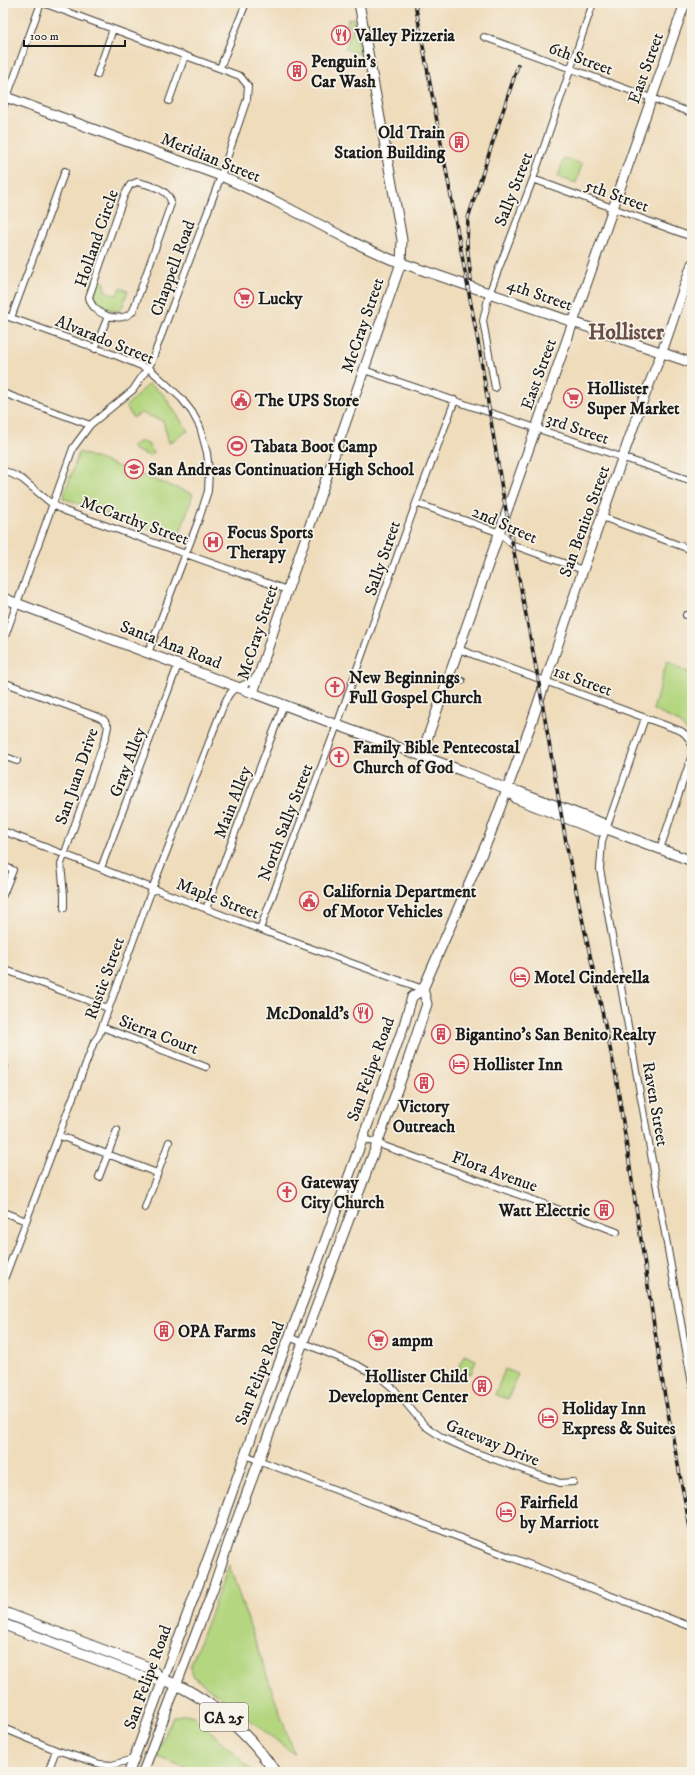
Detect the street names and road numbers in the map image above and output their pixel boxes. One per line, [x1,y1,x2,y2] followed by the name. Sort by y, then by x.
[623,29,669,107] street label: East Street
[545,37,616,81] street label: 6th Street
[157,128,264,188] street label: Meridian Street
[490,148,538,230] street label: Sally Street
[582,174,652,218] street label: 5th Street
[70,187,124,290] street label: Holland Circle
[145,217,201,319] street label: Chappell Road
[504,273,576,317] street label: 4th Street
[336,274,390,376] street label: McCray Street
[52,310,158,370] street label: Alvarado Street
[516,335,562,413] street label: East Street
[543,408,612,450] street label: 3rd Street
[555,462,616,580] street label: San Benito Street
[78,491,192,551] street label: McCarthy Street
[468,501,541,549] street label: 2nd Street
[360,517,406,599] street label: Sally Street
[232,581,284,683] street label: McCray Street
[117,615,225,675] street label: Santa Ana Road
[550,660,616,702] street label: 1st Street
[105,723,152,800] street label: Gray Alley
[50,725,104,828] street label: San Juan Drive
[253,760,319,884] street label: North Sally Street
[209,762,257,842] street label: Main Alley
[173,873,263,925] street label: Maple Street
[80,934,130,1023] street label: Rustic Street
[116,1010,202,1060] street label: Sierra Court
[342,1014,400,1125] street label: San Felipe Road
[637,1060,673,1149] street label: Raven Street
[449,1146,541,1198] street label: Flora Avenue
[230,1318,290,1428] street label: San Felipe Road
[443,1414,543,1472] street label: Gateway Drive
[119,1622,177,1733] street label: San Felipe Road
[200,1703,248,1731] road number: CA 25

